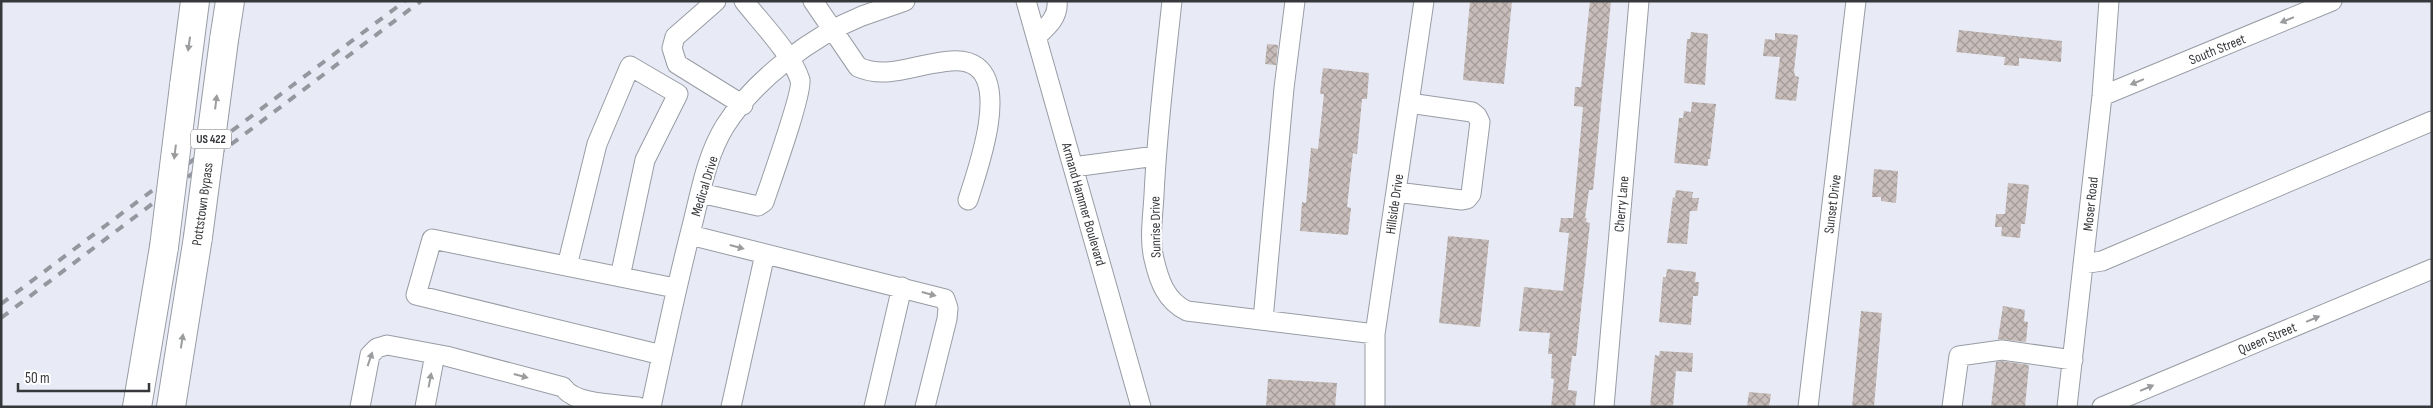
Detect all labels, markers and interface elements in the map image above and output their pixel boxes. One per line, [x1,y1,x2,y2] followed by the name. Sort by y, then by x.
[2280,16,2294,24] one-way arrow
[2186,30,2248,69] street label: South Street
[185,36,193,52] one-way arrow
[2129,78,2144,86] one-way arrow
[212,94,220,110] one-way arrow
[191,130,231,148] road number: US 422
[1058,140,1109,268] street label: Armand Hammer Boulevard
[171,144,179,160] one-way arrow
[687,154,722,219] street label: Medical Drive
[188,161,217,247] street label: Pottstown Bypass
[1382,173,1407,235] street label: Hillside Drive
[1820,174,1845,235] street label: Sunset Drive
[1611,175,1632,233] street label: Cherry Lane
[2079,176,2102,232] street label: Moser Road
[1146,196,1165,258] street label: Sunrise Drive
[729,243,744,251] one-way arrow
[921,291,936,299] one-way arrow
[2306,314,2320,322] one-way arrow
[2235,319,2299,358] street label: Queen Street
[178,333,186,349] one-way arrow
[367,352,375,367] one-way arrow
[18,360,149,392] scale bar
[25,369,50,388] text: 50 m
[514,372,529,380] one-way arrow
[426,373,434,388] one-way arrow
[2139,384,2154,391] one-way arrow

